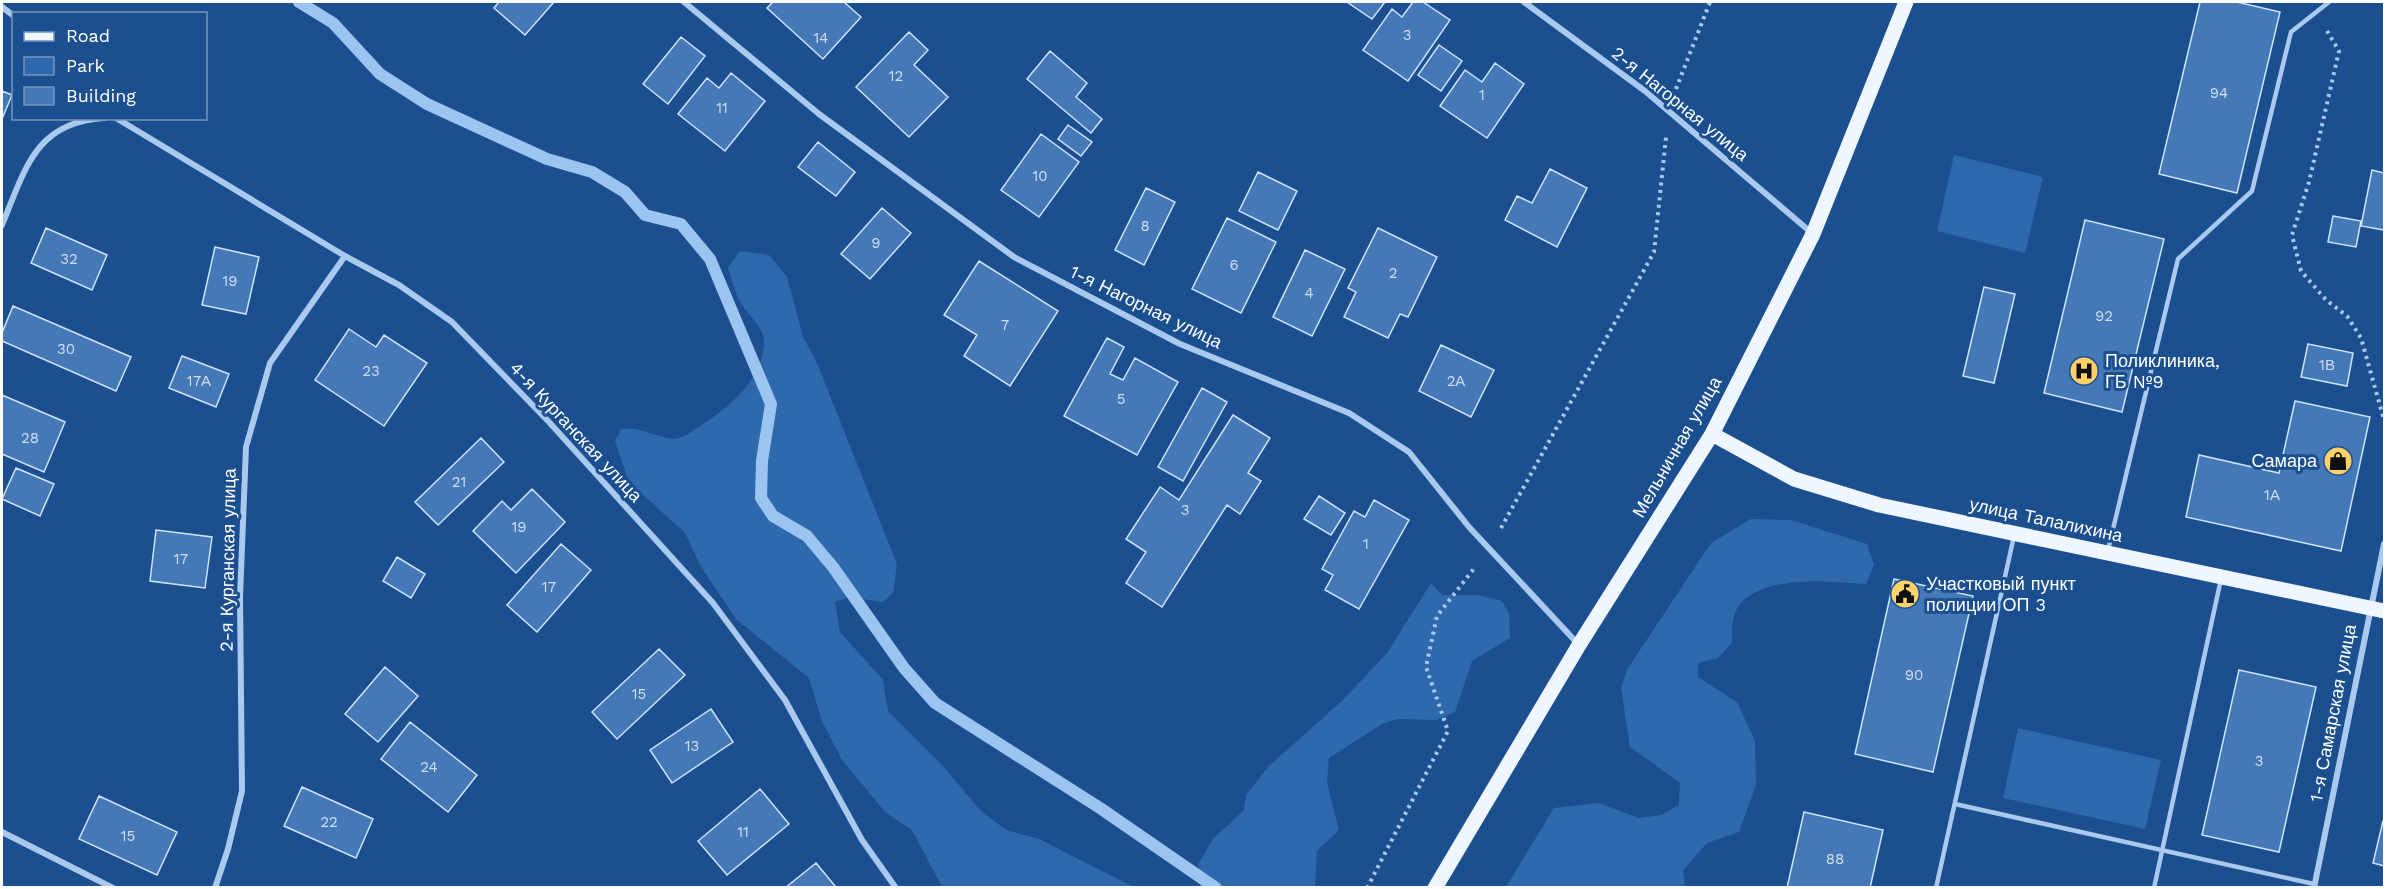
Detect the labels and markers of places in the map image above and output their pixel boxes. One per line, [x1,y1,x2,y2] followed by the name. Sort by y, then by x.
[2105,350,2220,392] place label: Поликлиника, ГБ №9
[2068,355,2100,387] hospital icon: Поликлиника, ГБ №9
[2322,445,2354,477] shop icon: Самара
[2251,450,2318,471] place label: Самара
[1926,573,2076,615] place label: Участковый пункт полиции ОП 3
[1889,578,1921,610] public building icon: Участковый пункт полиции ОП 3

